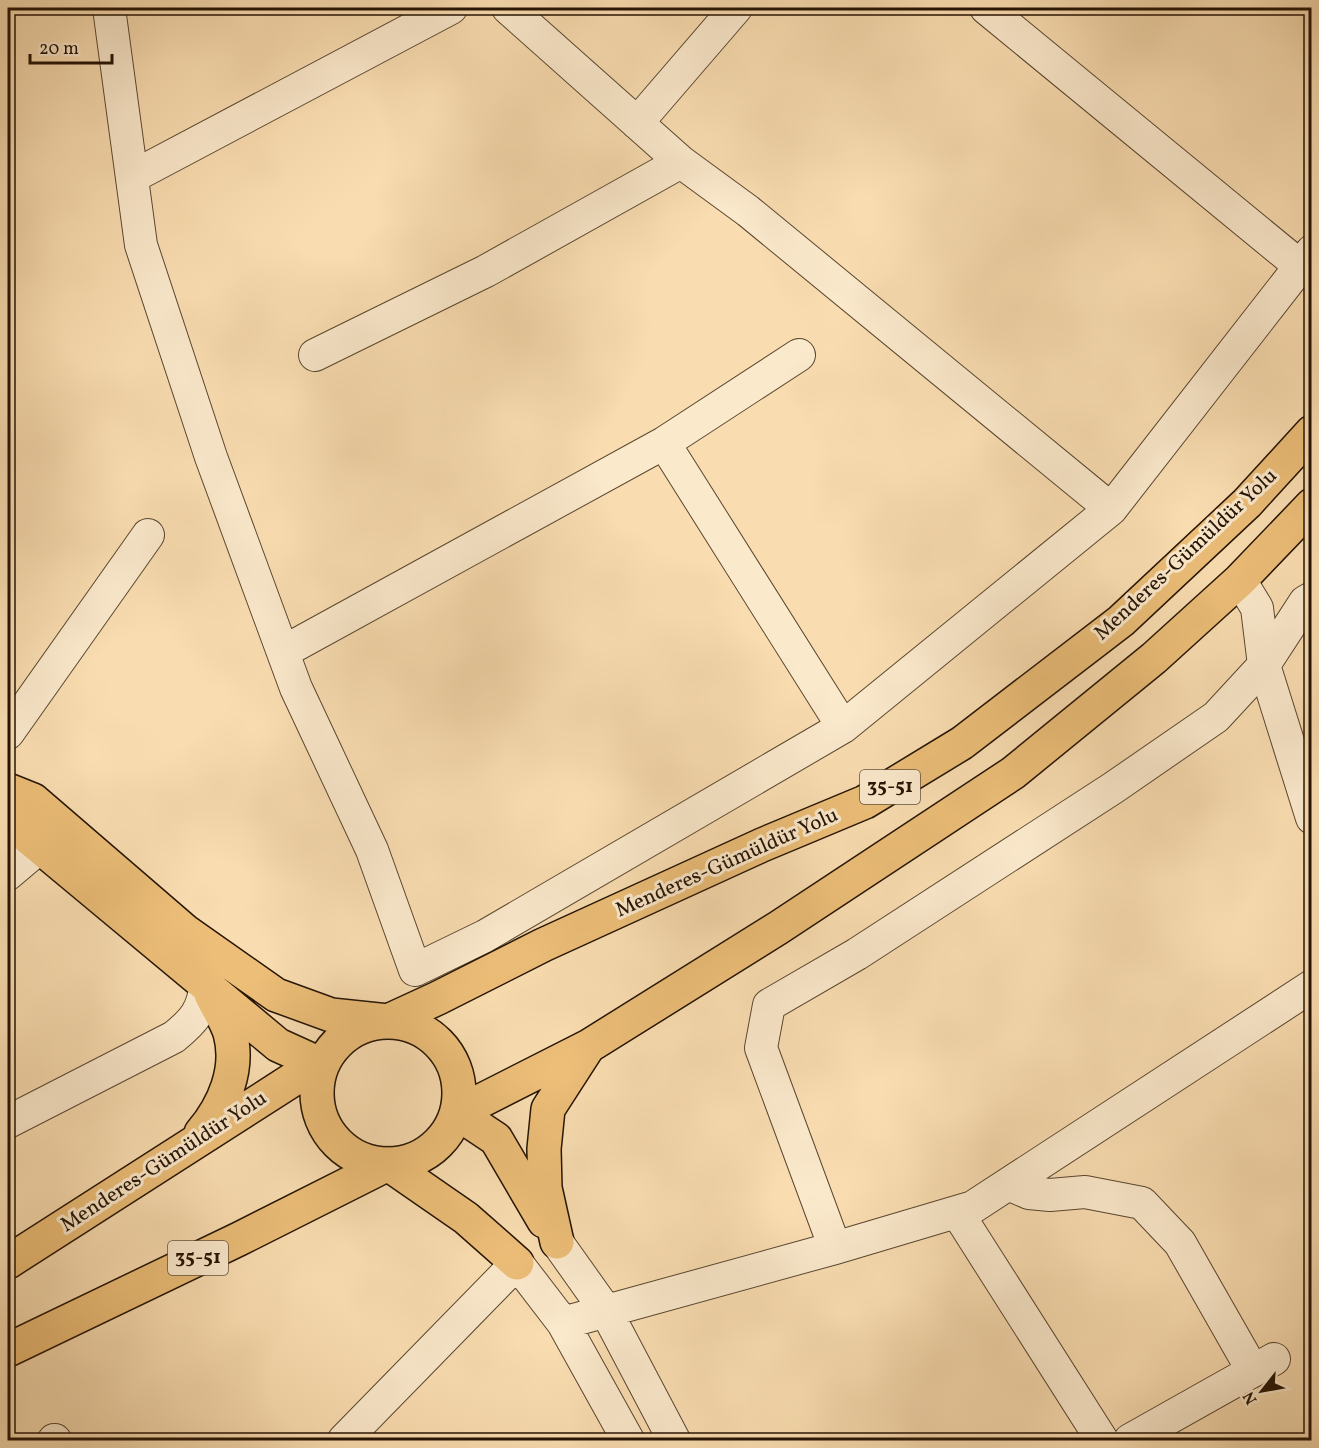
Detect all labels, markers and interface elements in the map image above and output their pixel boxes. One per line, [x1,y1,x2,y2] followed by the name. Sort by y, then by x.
[30,27,112,65] scale bar
[39,37,79,62] text: 20 m
[1088,462,1284,648] street label: Menderes-Gümüldür Yolu
[860,770,920,804] road number: 35-51
[611,801,843,925] street label: Menderes-Gümüldür Yolu
[55,1084,273,1240] street label: Menderes-Gümüldür Yolu
[168,1241,228,1275] road number: 35-51
[1232,1361,1292,1421] north arrow
[1238,1387,1263,1408] text: N

